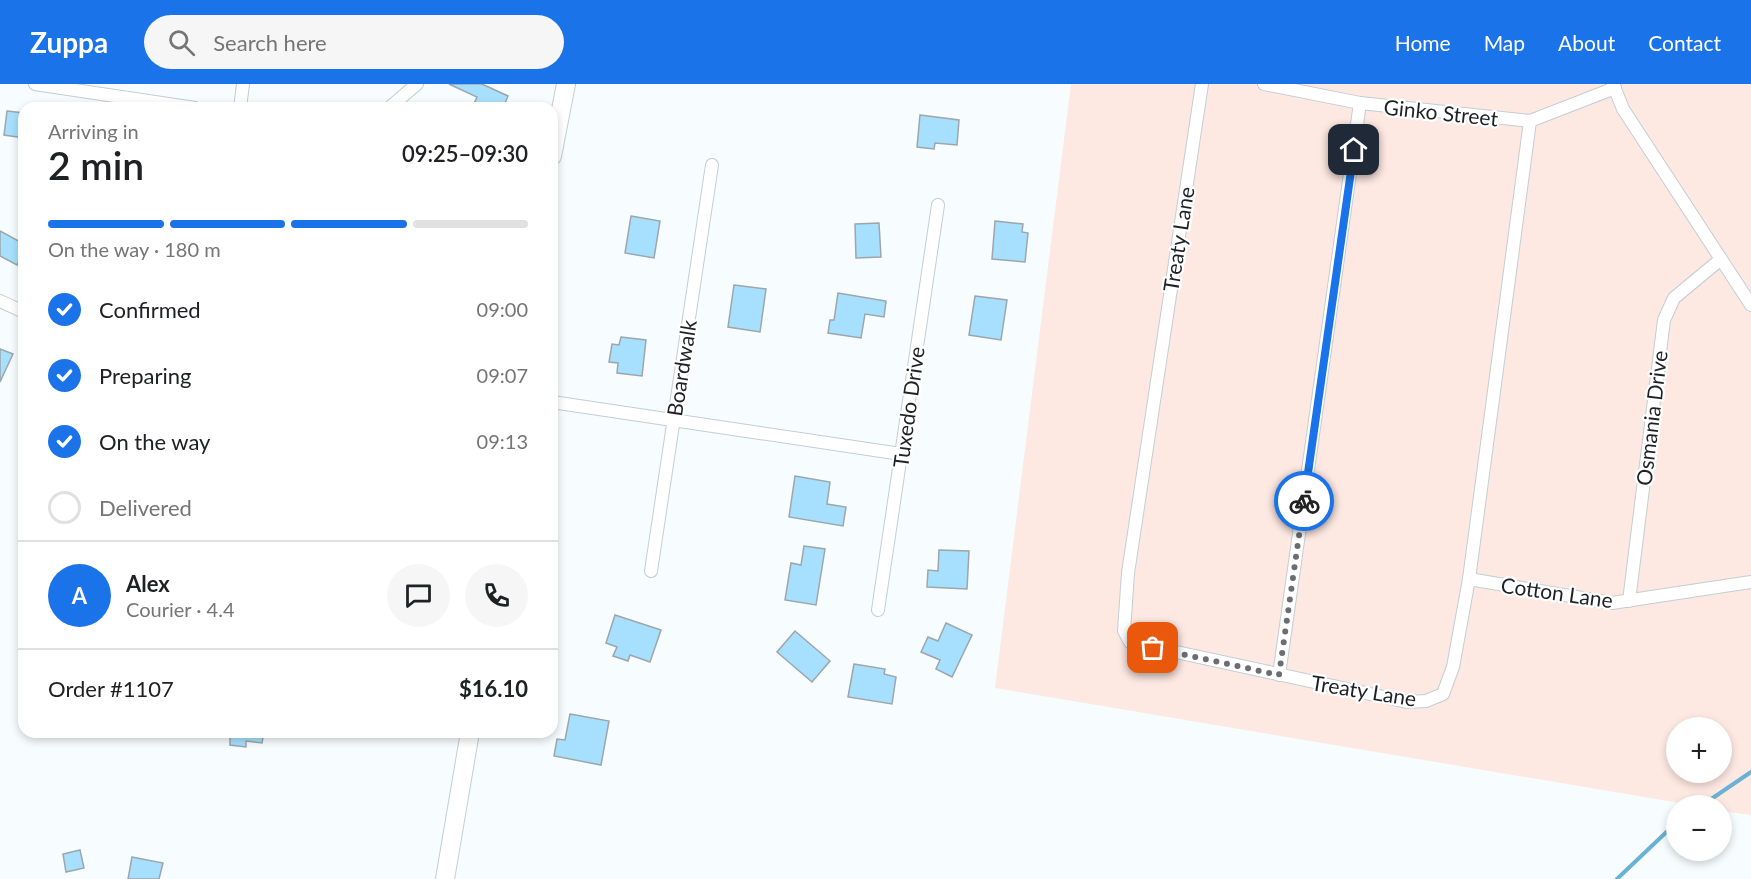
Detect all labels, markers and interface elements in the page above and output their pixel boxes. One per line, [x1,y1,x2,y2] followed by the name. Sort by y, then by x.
[144,15,564,69] search box
[30,25,108,59] text: Zuppa
[165,26,198,59] icon: search
[213,29,327,56] text: Search here
[1395,30,1451,55] text: Home
[1484,30,1525,55] text: Map
[1558,30,1615,55] text: About
[1648,30,1721,55] text: Contact
[1383,94,1500,130] street label: Ginko Street
[48,119,139,143] text: Arriving in
[1328,124,1379,175] pin
[1337,133,1370,166] icon: home
[402,140,528,167] text: 09:25–09:30
[48,142,144,188] text: 2 min
[1157,185,1199,293] street label: Treaty Lane
[48,237,221,261] text: On the way · 180 m
[48,293,81,326] icon: check
[99,296,201,323] text: Confirmed
[477,297,528,321] text: 09:00
[661,318,701,418] street label: Boardwalk
[887,345,929,469] street label: Tuxedo Drive
[1630,349,1672,487] street label: Osmania Drive
[48,359,81,392] icon: check
[99,362,191,389] text: Preparing
[477,363,528,387] text: 09:07
[48,425,81,458] icon: check
[99,428,210,455] text: On the way
[477,429,528,453] text: 09:13
[1274,471,1334,531] courier
[1288,485,1321,518] icon: bike
[99,494,192,521] text: Delivered
[387,564,450,627] button: chat
[465,564,528,627] button: phone
[126,570,170,597] text: Alex
[1499,572,1615,612] street label: Cotton Lane
[72,582,87,609] text: A
[126,597,235,621] text: Courier · 4.4
[1127,622,1178,673] pin
[1136,631,1169,664] icon: bag
[1310,669,1418,711] street label: Treaty Lane
[48,675,174,702] text: Order #1107
[459,675,528,702] text: $16.10
[1666,717,1732,861] map controls
[1666,717,1732,783] button: +
[1666,795,1732,861] button: −

